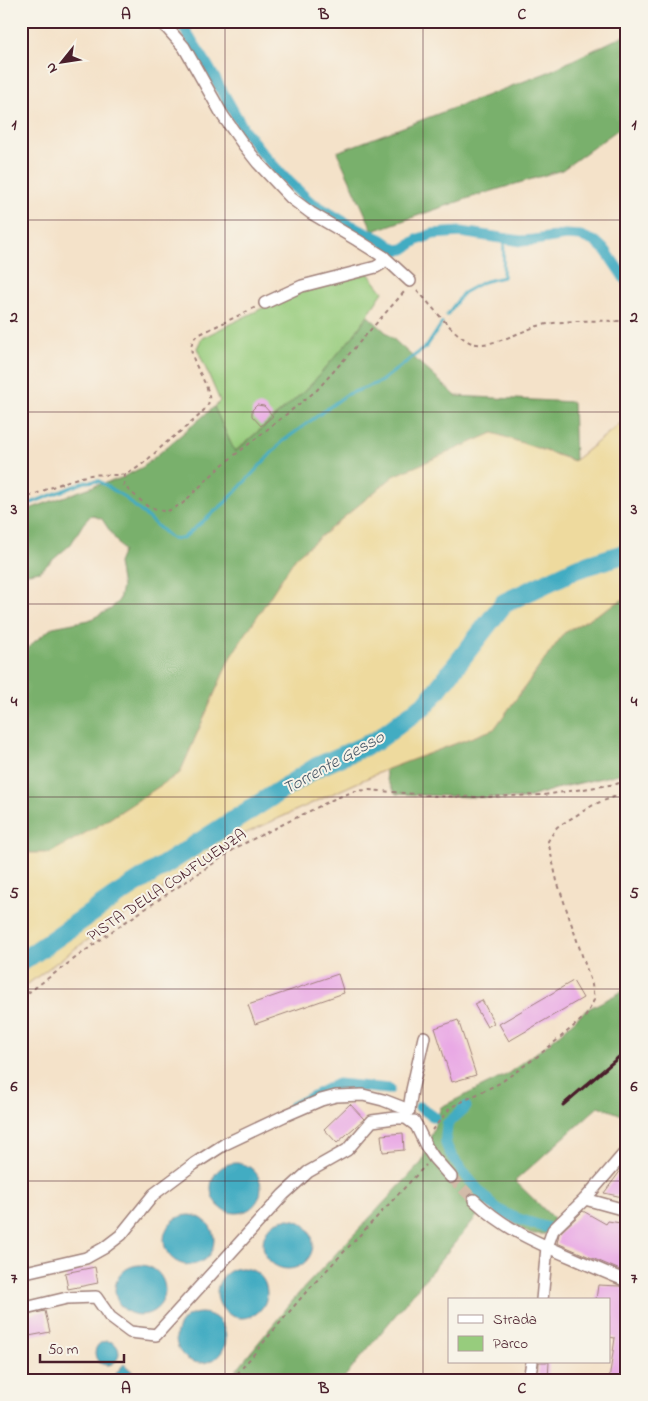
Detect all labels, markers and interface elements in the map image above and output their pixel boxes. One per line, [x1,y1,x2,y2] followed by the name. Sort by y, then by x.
[121,3,131,27] text: A
[318,3,330,27] text: B
[518,3,527,27] text: C
[38,38,88,88] north arrow
[41,58,63,77] text: N
[11,113,17,137] text: 1
[631,113,637,137] text: 1
[9,306,18,330] text: 2
[629,306,638,330] text: 2
[10,498,18,522] text: 3
[630,498,638,522] text: 3
[10,690,18,714] text: 4
[630,690,638,714] text: 4
[278,725,390,802] water label: Torrente Gesso
[82,823,252,948] street label: PISTA DELLA CONFLUENZA
[9,882,19,906] text: 5
[629,882,639,906] text: 5
[9,1075,18,1099] text: 6
[629,1075,638,1099] text: 6
[11,1267,18,1291] text: 7
[631,1267,638,1291] text: 7
[448,1298,610,1364] legend
[493,1309,537,1331] text: Strada
[40,1331,124,1363] scale bar
[493,1333,528,1355] text: Parco
[48,1339,79,1361] text: 50 m
[121,1377,131,1401] text: A
[318,1377,330,1401] text: B
[518,1377,527,1401] text: C

